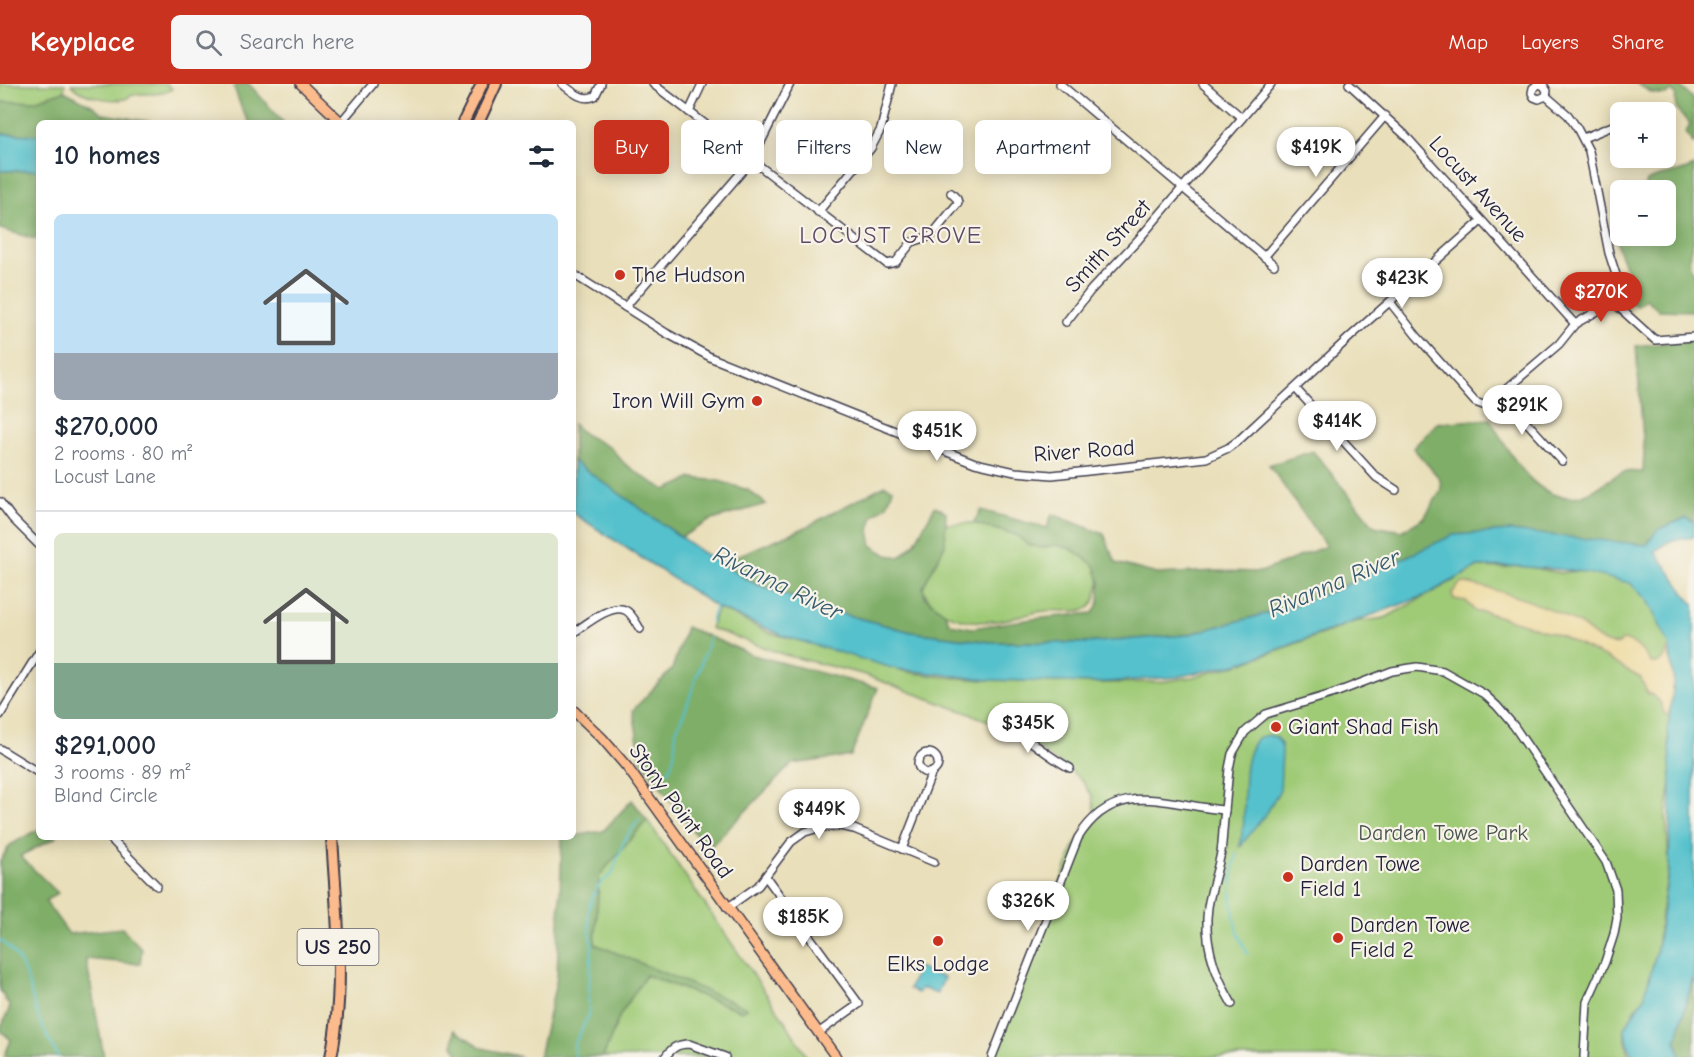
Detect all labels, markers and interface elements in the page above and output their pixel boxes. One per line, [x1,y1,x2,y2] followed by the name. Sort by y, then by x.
[171,15,591,69] search box
[30,26,135,58] text: Keyplace
[192,26,225,59] icon: search
[240,29,354,55] text: Search here
[1449,30,1488,54] text: Map
[1521,30,1579,54] text: Layers
[1612,30,1664,54] text: Share
[1610,102,1676,246] map controls
[1610,102,1676,168] button: +
[594,120,669,174] chip: Buy
[681,120,764,174] chip: Rent
[776,120,872,174] chip: Filters
[884,120,963,174] chip: New
[975,120,1111,174] chip: Apartment
[1274,127,1358,178] pin: $419K
[1424,131,1532,247] street label: Locust Avenue
[1291,135,1342,158] text: $419K
[525,140,558,173] icon: filters
[54,141,160,171] text: 10 homes
[1610,180,1676,246] button: −
[1060,194,1157,298] street label: Smith Street
[799,221,983,249] district label: LOCUST GROVE
[252,253,360,361] icon: home
[1360,258,1444,309] pin: $423K
[632,262,745,288] place label: The Hudson
[1376,266,1428,289] text: $423K
[613,268,627,282] marker: The Hudson
[1559,272,1643,323] pin: $270K
[1574,280,1628,303] text: $270K
[1480,385,1564,436] pin: $291K
[612,388,745,414] place label: Iron Will Gym
[1496,393,1548,416] text: $291K
[750,394,764,408] marker: Iron Will Gym
[1295,401,1379,452] pin: $414K
[1312,409,1362,432] text: $414K
[895,411,979,462] pin: $451K
[54,412,159,442] text: $270,000
[911,419,963,442] text: $451K
[1032,434,1136,468] street label: River Road
[54,442,192,465] text: 2 rooms · 80 m²
[54,465,156,488] text: Locust Lane
[709,540,849,627] water label: Rivanna River
[1264,542,1405,623] water label: Rivanna River
[252,572,360,680] icon: home
[986,703,1070,754] pin: $345K
[1001,711,1055,734] text: $345K
[1288,714,1439,740] place label: Giant Shad Fish
[1269,720,1283,734] marker: Giant Shad Fish
[54,731,156,761] text: $291,000
[623,739,739,883] street label: Stony Point Road
[54,761,190,784] text: 3 rooms · 89 m²
[54,784,158,807] text: Bland Circle
[777,789,861,840] pin: $449K
[793,797,845,820] text: $449K
[1358,820,1528,846] park label: Darden Towe Park
[1300,851,1420,902] place label: Darden Towe Field 1
[1281,870,1295,884] marker: Darden Towe Field 1
[986,881,1070,932] pin: $326K
[1001,889,1055,912] text: $326K
[761,897,845,948] pin: $185K
[777,905,829,928] text: $185K
[1350,912,1470,963] place label: Darden Towe Field 2
[298,929,378,965] road number: US 250
[1331,931,1345,945] marker: Darden Towe Field 2
[931,934,945,948] marker: Elks Lodge
[887,951,989,977] place label: Elks Lodge

